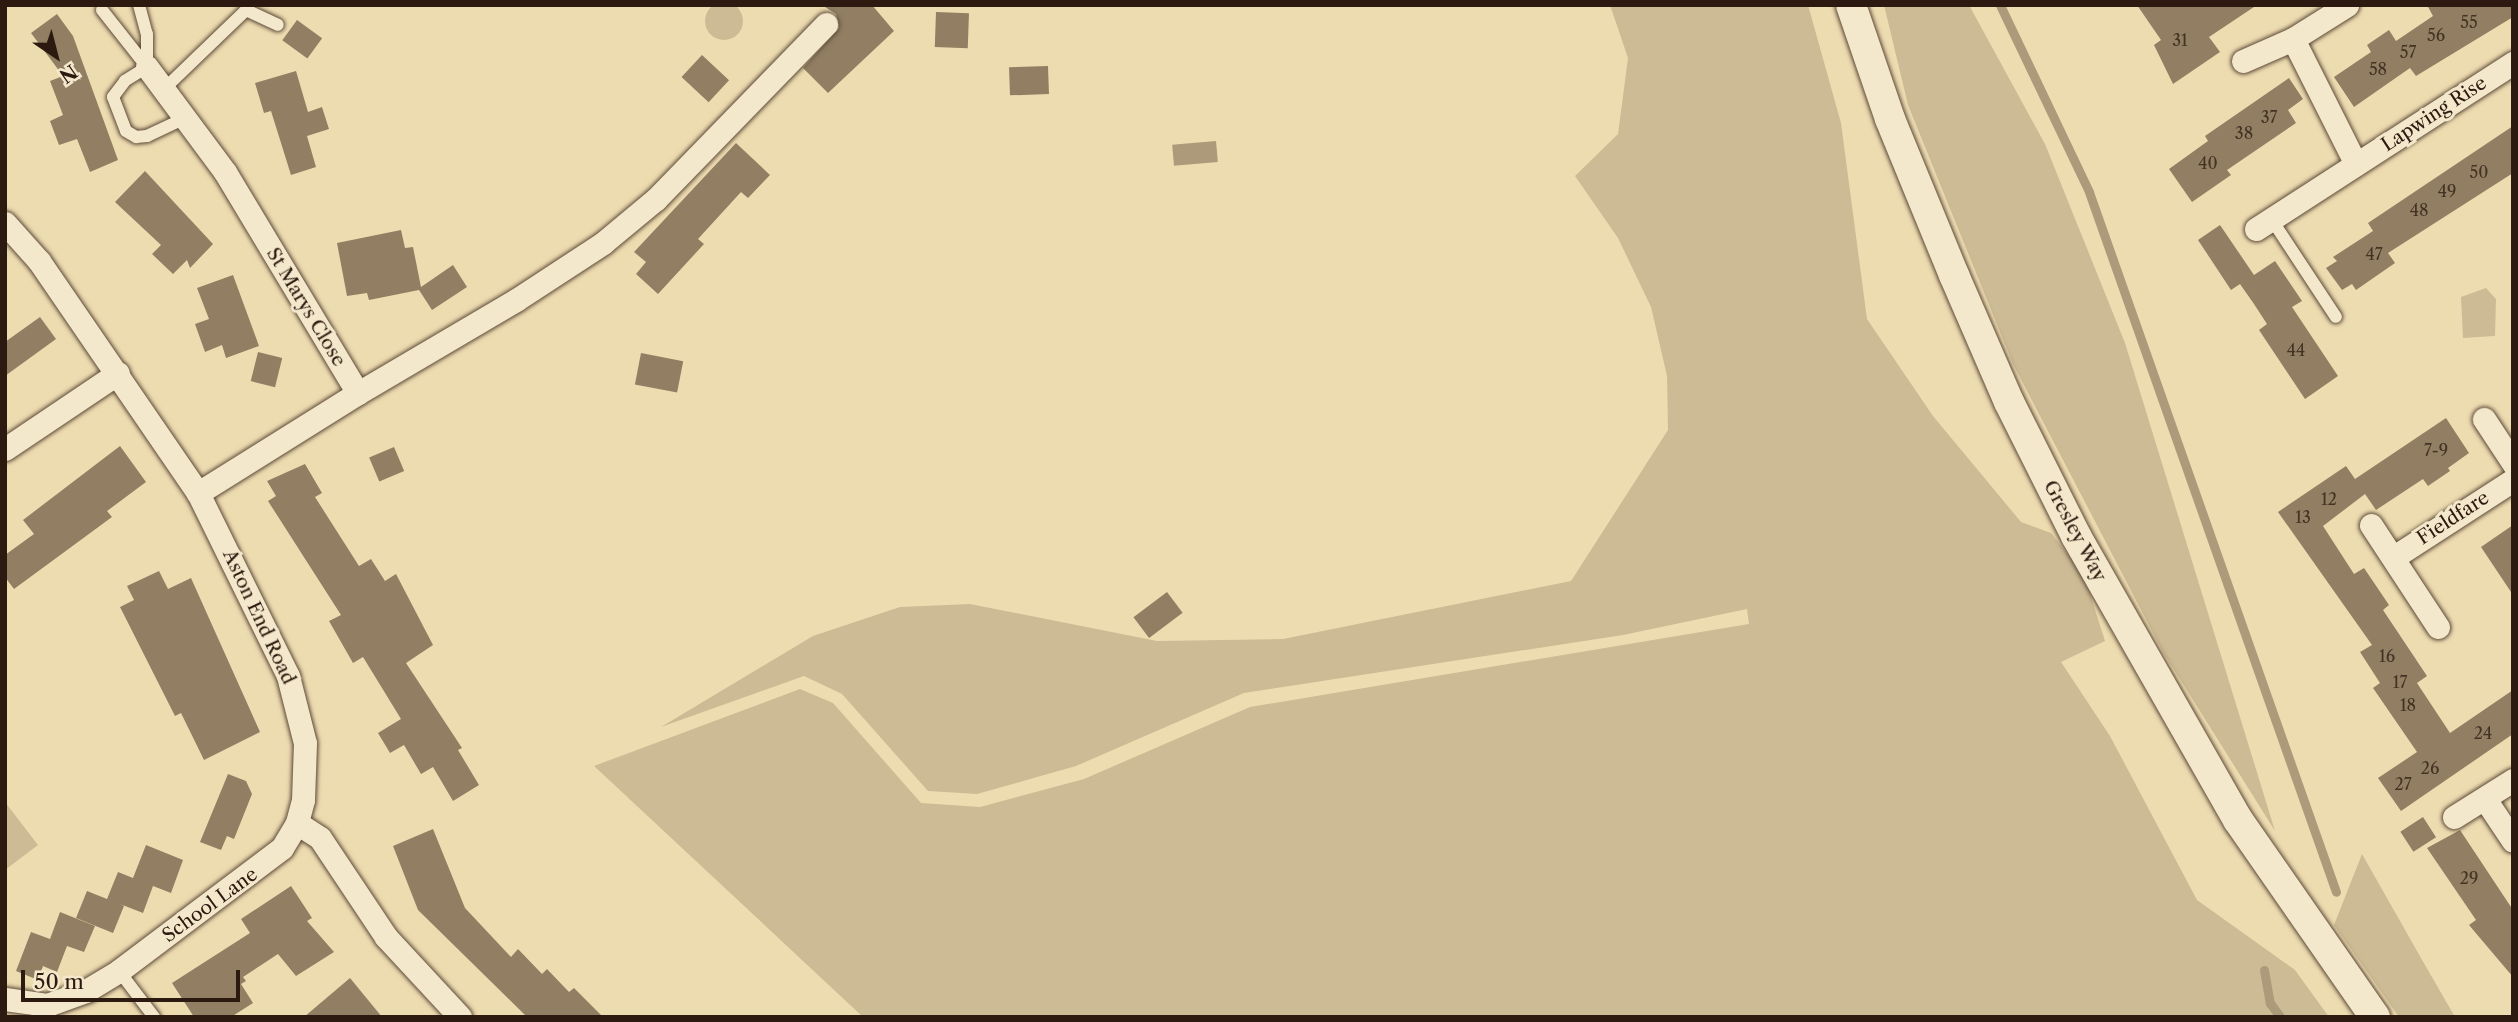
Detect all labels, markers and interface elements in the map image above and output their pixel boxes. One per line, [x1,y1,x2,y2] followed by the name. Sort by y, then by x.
[2460,12,2478,32] house number: 55
[21,21,91,91] north arrow
[2427,25,2445,45] house number: 56
[2172,30,2188,50] house number: 31
[2400,42,2416,62] house number: 57
[55,59,82,88] text: N
[2369,59,2387,79] house number: 58
[2377,72,2491,156] street label: Lapwing Rise
[2261,107,2277,127] house number: 37
[2235,123,2253,143] house number: 38
[2198,153,2218,173] house number: 40
[2470,162,2488,182] house number: 50
[2438,181,2456,201] house number: 49
[2410,200,2428,220] house number: 48
[262,243,350,371] street label: St Marys Close
[2365,244,2383,264] house number: 47
[2287,340,2305,360] house number: 44
[2424,440,2448,460] house number: 7-9
[2038,476,2112,586] street label: Gresley Way
[2413,486,2493,550] street label: Fieldfare
[2321,489,2337,509] house number: 12
[2295,507,2311,527] house number: 13
[218,546,300,688] street label: Aston End Road
[2379,646,2395,666] house number: 16
[2393,672,2407,692] house number: 17
[2400,695,2416,715] house number: 18
[2474,723,2492,743] house number: 24
[2421,758,2439,778] house number: 26
[2394,774,2412,794] house number: 27
[158,863,262,947] street label: School Lane
[2460,868,2478,888] house number: 29
[24,956,243,1000] scale bar
[34,969,84,994] text: 50 m

